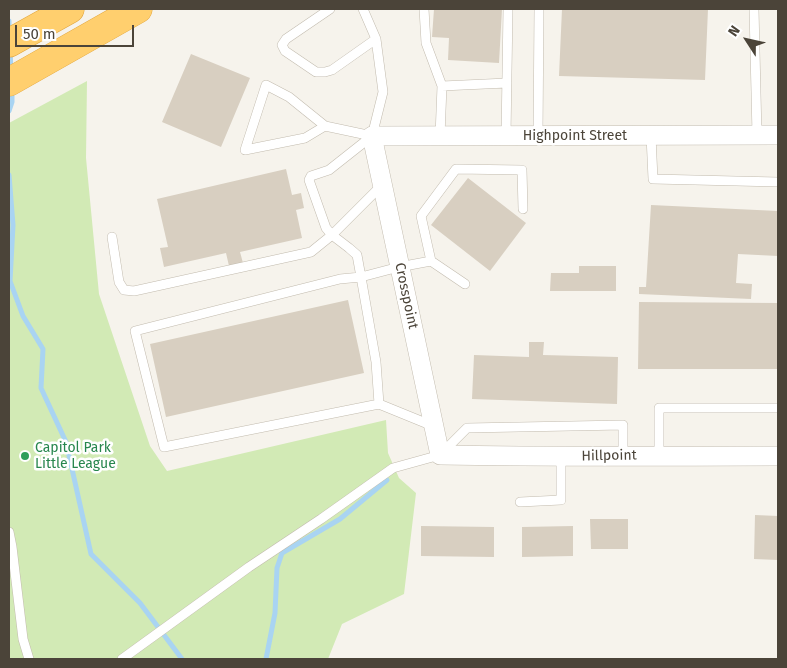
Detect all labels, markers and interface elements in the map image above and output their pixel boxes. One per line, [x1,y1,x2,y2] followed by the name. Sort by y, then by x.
[18,15,136,47] scale bar
[722,15,772,65] north arrow
[725,22,744,40] text: N
[23,25,56,43] text: 50 m
[523,128,627,144] street label: Highpoint Street
[391,261,421,331] street label: Crosspoint
[35,440,116,472] place label: Capitol Park Little League
[581,447,637,465] street label: Hillpoint
[19,450,31,462] marker: Capitol Park Little League

